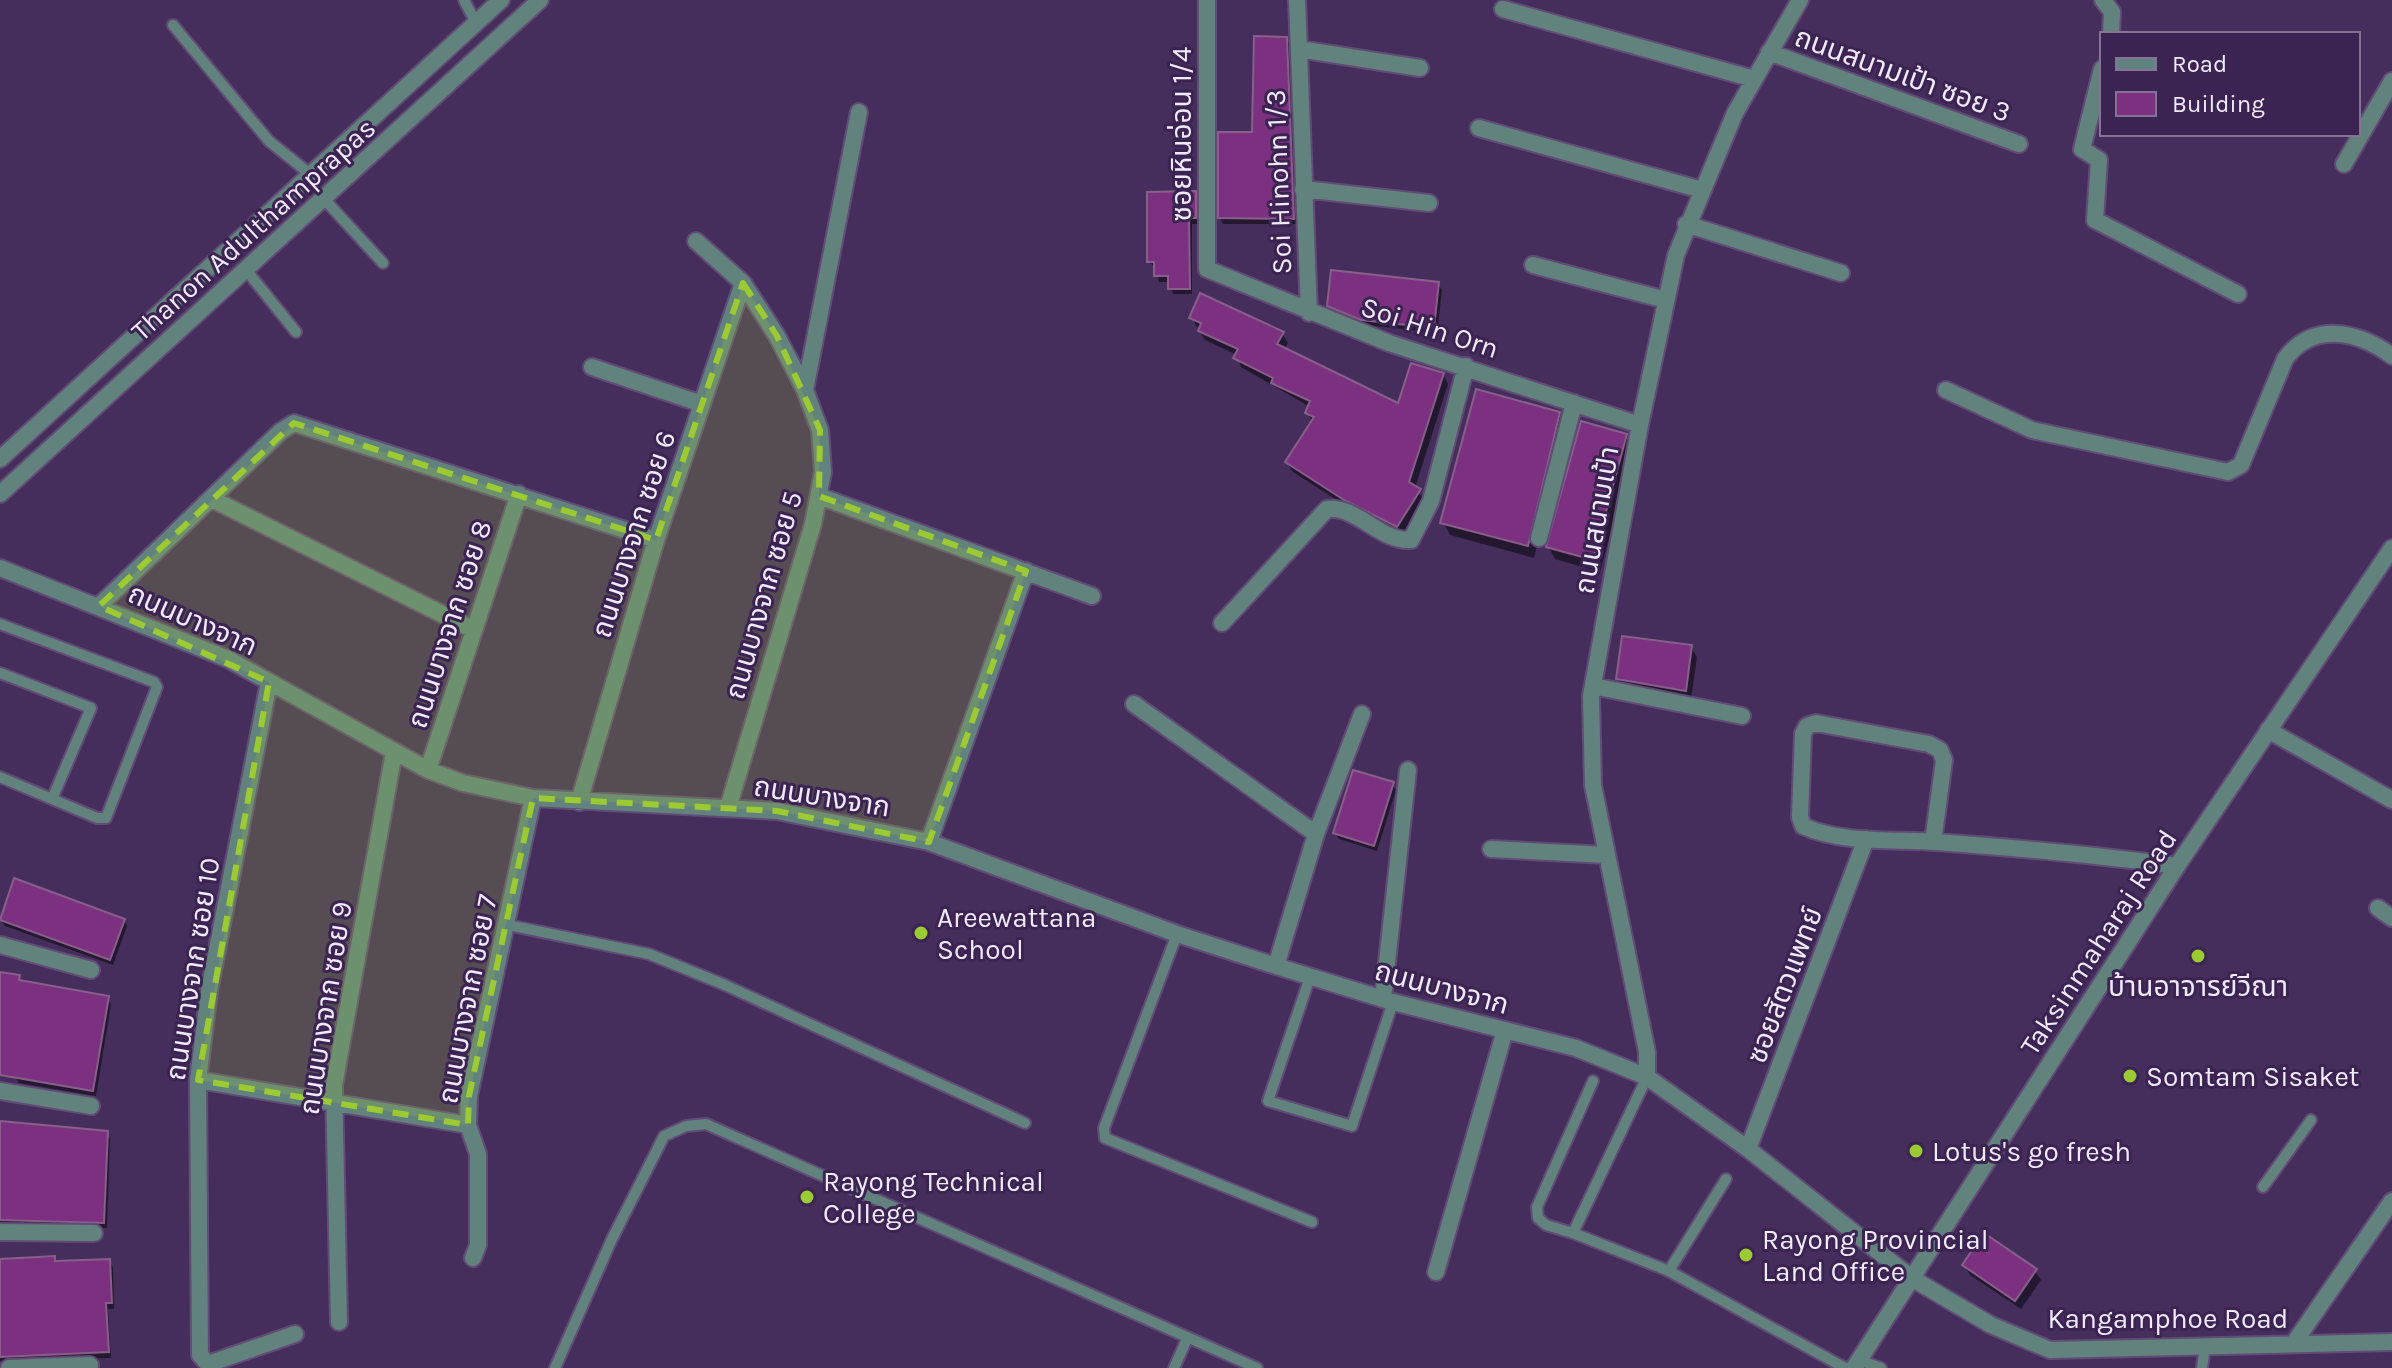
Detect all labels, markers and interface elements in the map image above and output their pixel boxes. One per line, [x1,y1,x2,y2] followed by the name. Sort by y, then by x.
[1790,20,2015,129] street label: ถนนสนามเป้า ซอย 3
[2100,32,2360,136] legend
[1165,46,1198,221] street label: ซอยหินอ่อน 1/4
[2172,50,2227,78] text: Road
[1259,89,1298,275] street label: Soi Hinohn 1/3
[2172,90,2265,118] text: Building
[125,111,382,348] street label: Thanon Adulthamprapas
[1357,290,1503,365] street label: Soi Hin Orn
[585,427,682,642] street label: ถนนบางจาก ซอย 6
[1567,444,1626,596] street label: ถนนสนามเป้า
[718,487,809,703] street label: ถนนบางจาก ซอย 5
[400,516,499,732] street label: ถนนบางจาก ซอย 8
[123,576,262,663] street label: ถนนบางจาก
[751,769,892,824] street label: ถนนบางจาก
[2013,823,2184,1061] street label: Taksinmaharaj Road
[159,855,226,1083] street label: ถนนบางจาก ซอย 10
[431,892,504,1106] street label: ถนนบางจาก ซอย 7
[292,899,359,1117] street label: ถนนบางจาก ซอย 9
[937,901,1096,966] place label: Areewattana School
[1740,902,1829,1068] street label: ซอยสัตวแพทย์
[912,924,930,942] marker: Areewattana School
[2189,947,2207,965] marker: บ้านอาจารย์วีณา
[1371,954,1513,1021] street label: ถนนบางจาก
[2108,970,2288,1003] place label: บ้านอาจารย์วีณา
[2146,1060,2359,1093] place label: Somtam Sisaket
[2121,1067,2139,1085] marker: Somtam Sisaket
[1932,1135,2131,1168] place label: Lotus's go fresh
[1907,1142,1925,1160] marker: Lotus's go fresh
[823,1165,1044,1230] place label: Rayong Technical College
[798,1188,816,1206] marker: Rayong Technical College
[1762,1223,1989,1288] place label: Rayong Provincial Land Office
[1737,1246,1755,1264] marker: Rayong Provincial Land Office
[2048,1302,2288,1335] street label: Kangamphoe Road

